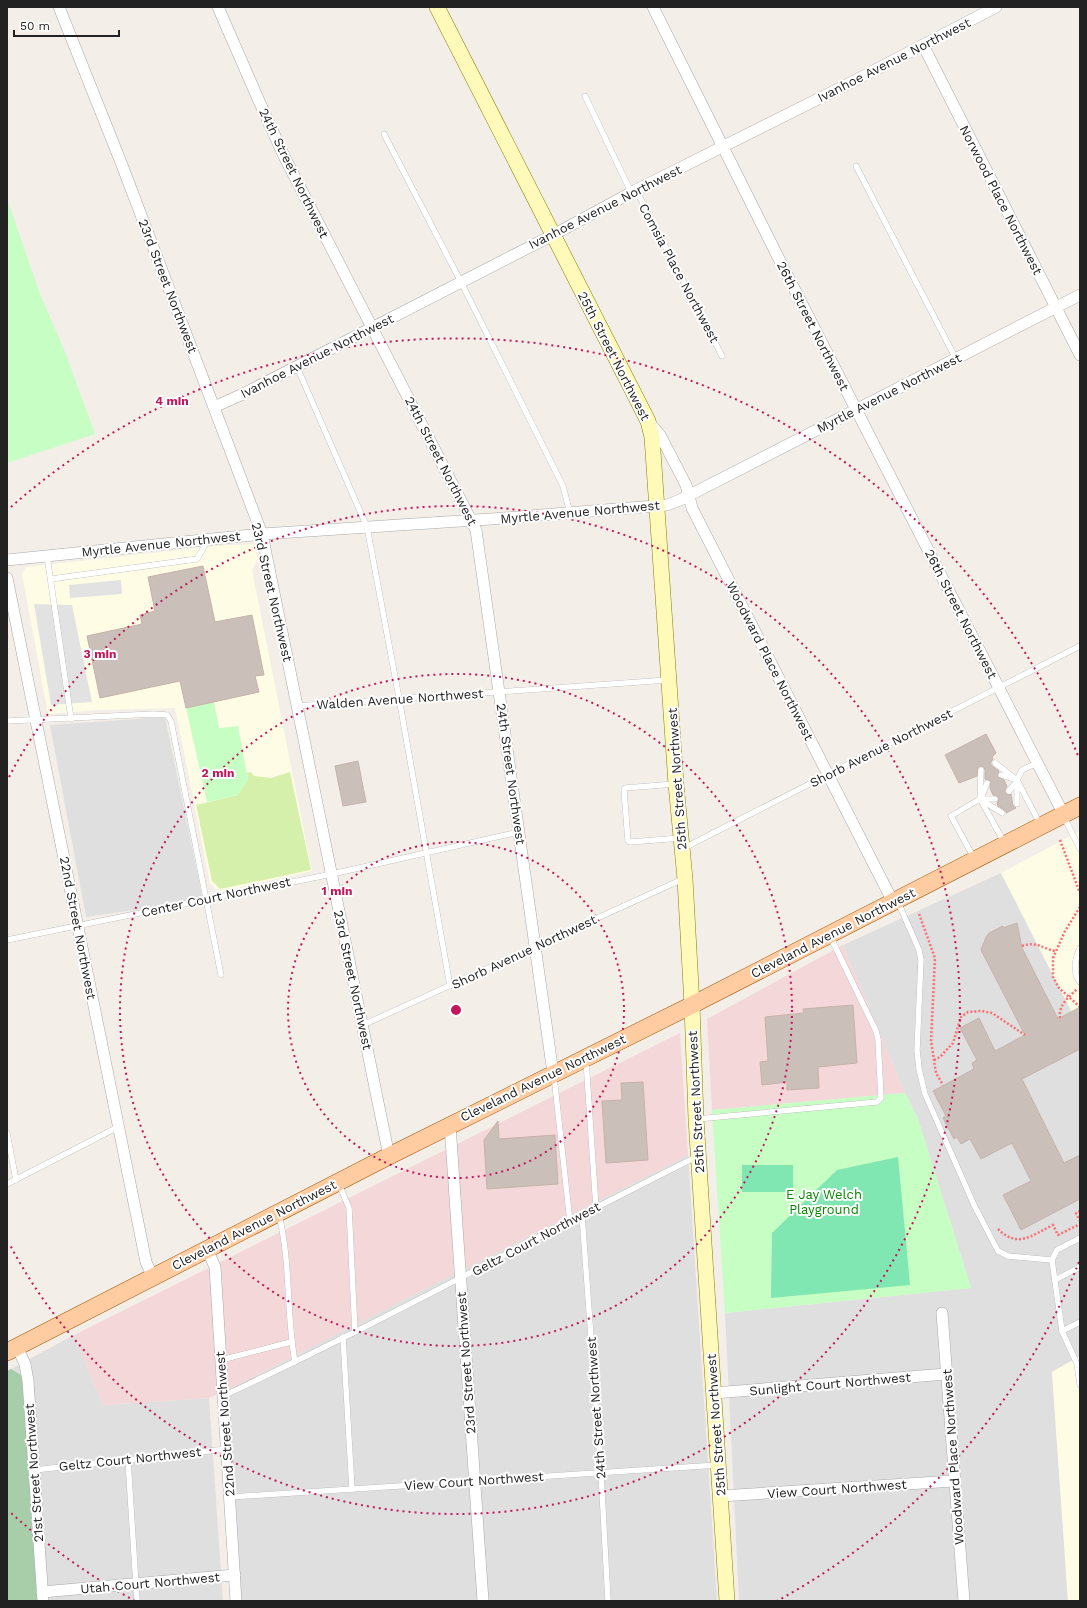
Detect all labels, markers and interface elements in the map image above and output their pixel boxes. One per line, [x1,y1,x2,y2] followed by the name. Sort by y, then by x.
[14,12,119,38] scale bar
[815,15,973,105] street label: Ivanhoe Avenue Northwest
[20,19,50,33] text: 50 m
[256,106,332,241] street label: 24th Street Northwest
[957,123,1046,278] street label: Norwood Place Northwest
[526,162,684,252] street label: Ivanhoe Avenue Northwest
[636,201,722,346] street label: Comsia Place Northwest
[135,217,201,356] street label: 23rd Street Northwest
[774,259,852,394] street label: 26th Street Northwest
[575,289,653,423] street label: 25th Street Northwest
[238,311,396,401] street label: Ivanhoe Avenue Northwest
[814,350,964,436] street label: Myrtle Avenue Northwest
[155,394,189,408] text: 4 min
[402,394,480,528] street label: 24th Street Northwest
[500,498,661,526] street label: Myrtle Avenue Northwest
[249,521,295,664] street label: 23rd Street Northwest
[81,528,242,560] street label: Myrtle Avenue Northwest
[922,547,1000,682] street label: 26th Street Northwest
[723,579,817,743] street label: Woodward Place Northwest
[84,647,116,661] text: 3 min
[316,686,485,712] street label: Walden Avenue Northwest
[494,702,528,846] street label: 24th Street Northwest
[807,705,955,791] street label: Shorb Avenue Northwest
[665,707,689,851] street label: 25th Street Northwest
[202,766,234,780] text: 2 min
[57,855,99,1001] street label: 22nd Street Northwest
[140,874,293,920] street label: Center Court Northwest
[322,884,352,898] text: 1 min
[748,885,918,981] street label: Cleveland Avenue Northwest
[331,909,375,1052] street label: 23rd Street Northwest
[449,912,599,992] street label: Shorb Avenue Northwest
[449,1003,463,1017] centre of rings
[685,1030,707,1174] street label: 25th Street Northwest
[458,1031,629,1125] street label: Cleveland Avenue Northwest
[169,1177,339,1273] street label: Cleveland Avenue Northwest
[786,1187,862,1217] park label: E Jay Welch Playground
[469,1199,603,1279] street label: Geltz Court Northwest
[454,1291,478,1435] street label: 23rd Street Northwest
[584,1336,608,1480] street label: 24th Street Northwest
[212,1350,238,1497] street label: 22nd Street Northwest
[704,1353,728,1497] street label: 25th Street Northwest
[939,1368,967,1545] street label: Woodward Place Northwest
[749,1369,912,1399] street label: Sunlight Court Northwest
[22,1403,46,1543] street label: 21st Street Northwest
[58,1444,202,1474] street label: Geltz Court Northwest
[404,1469,545,1493] street label: View Court Northwest
[767,1477,908,1501] street label: View Court Northwest
[80,1569,221,1597] street label: Utah Court Northwest

